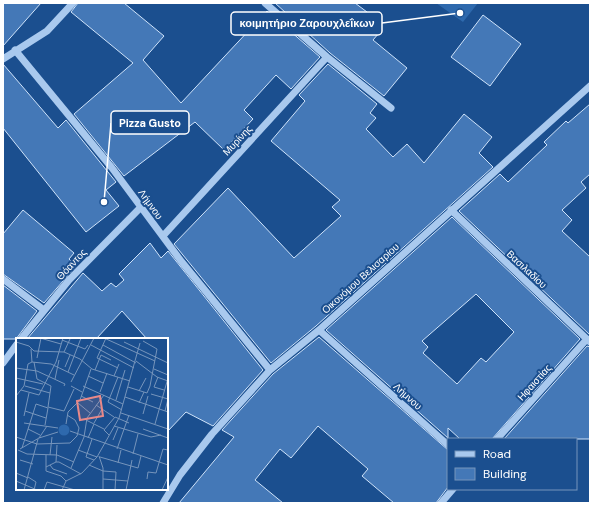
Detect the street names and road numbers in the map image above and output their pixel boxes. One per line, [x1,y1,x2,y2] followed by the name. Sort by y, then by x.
[220,122,255,158] street label: Μυρίνης
[135,187,166,222] street label: Λήμνου
[319,240,402,317] street label: Οικονόμου Βελισαρίου
[54,246,89,283] street label: Θόαντος
[504,247,549,291] street label: Βασιλαδίου
[515,361,554,403] street label: Ηφαιστίας
[391,380,425,413] street label: Λήμνου

